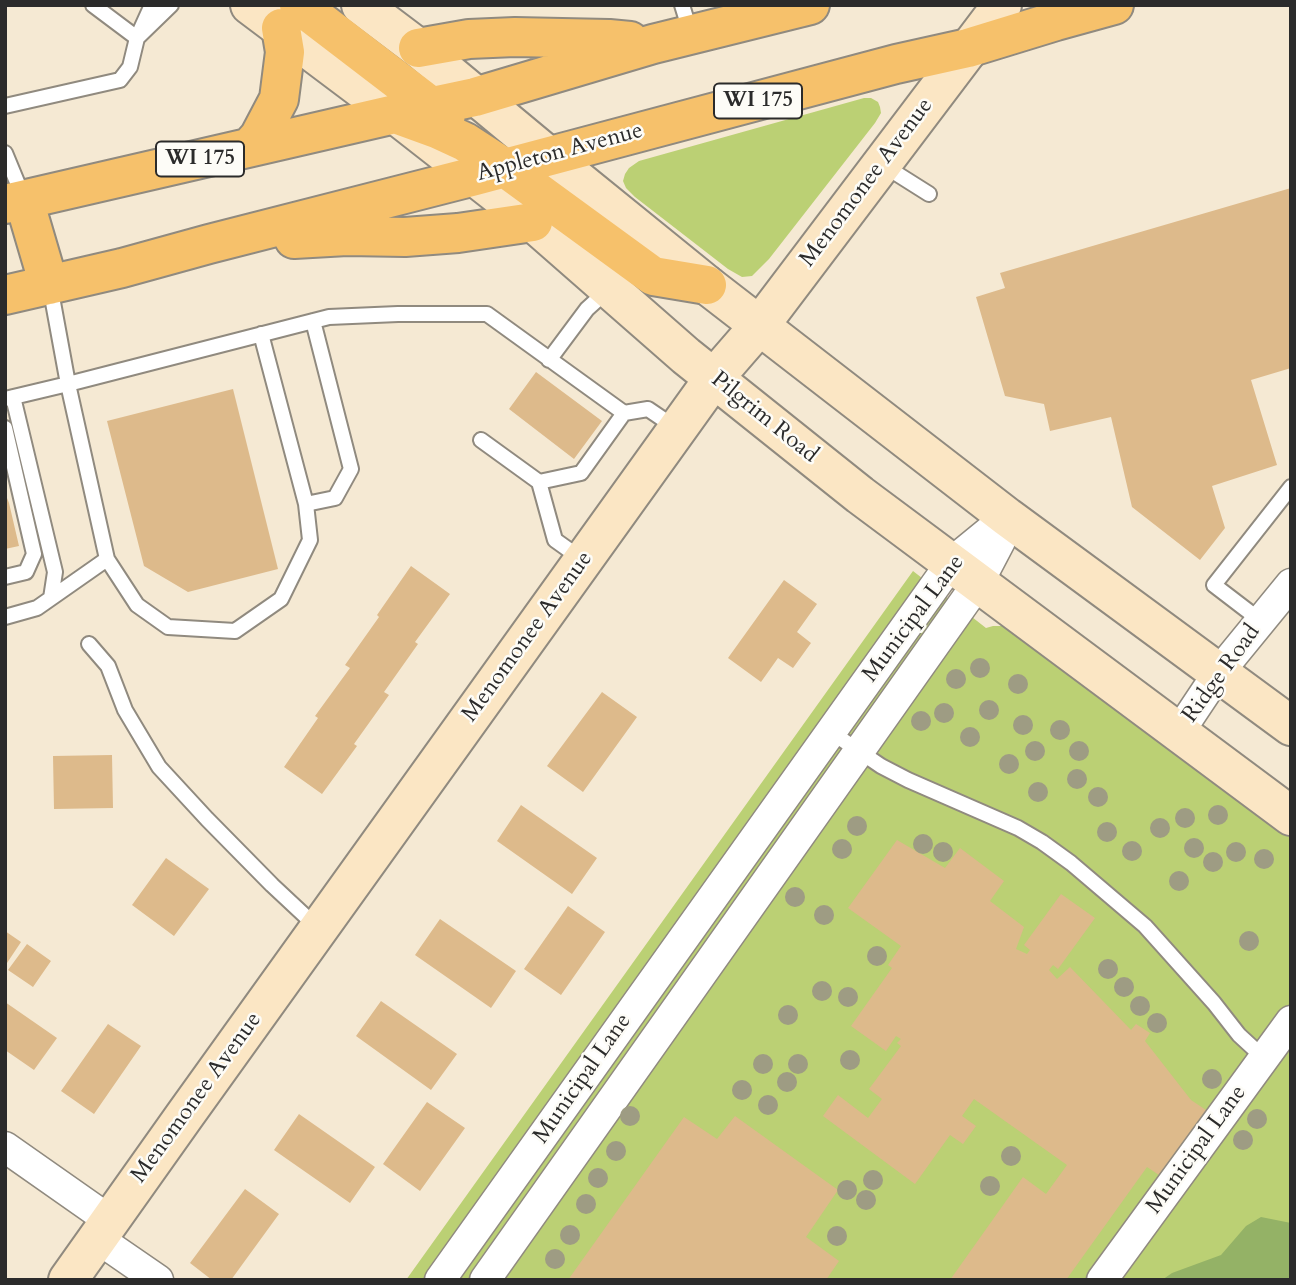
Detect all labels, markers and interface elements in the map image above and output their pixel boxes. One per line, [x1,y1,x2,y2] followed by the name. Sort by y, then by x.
[714,84,802,119] road number: WI 175
[795,93,939,273] street label: Menomonee Avenue
[474,118,646,188] street label: Appleton Avenue
[156,142,244,176] road number: WI 175
[705,366,823,470] street label: Pilgrim Road
[457,546,599,728] street label: Menomonee Avenue
[857,550,971,688] street label: Municipal Lane
[1177,619,1267,729] street label: Ridge Road
[126,1007,268,1189] street label: Menomonee Avenue
[528,1009,638,1149] street label: Municipal Lane
[1141,1080,1253,1220] street label: Municipal Lane

